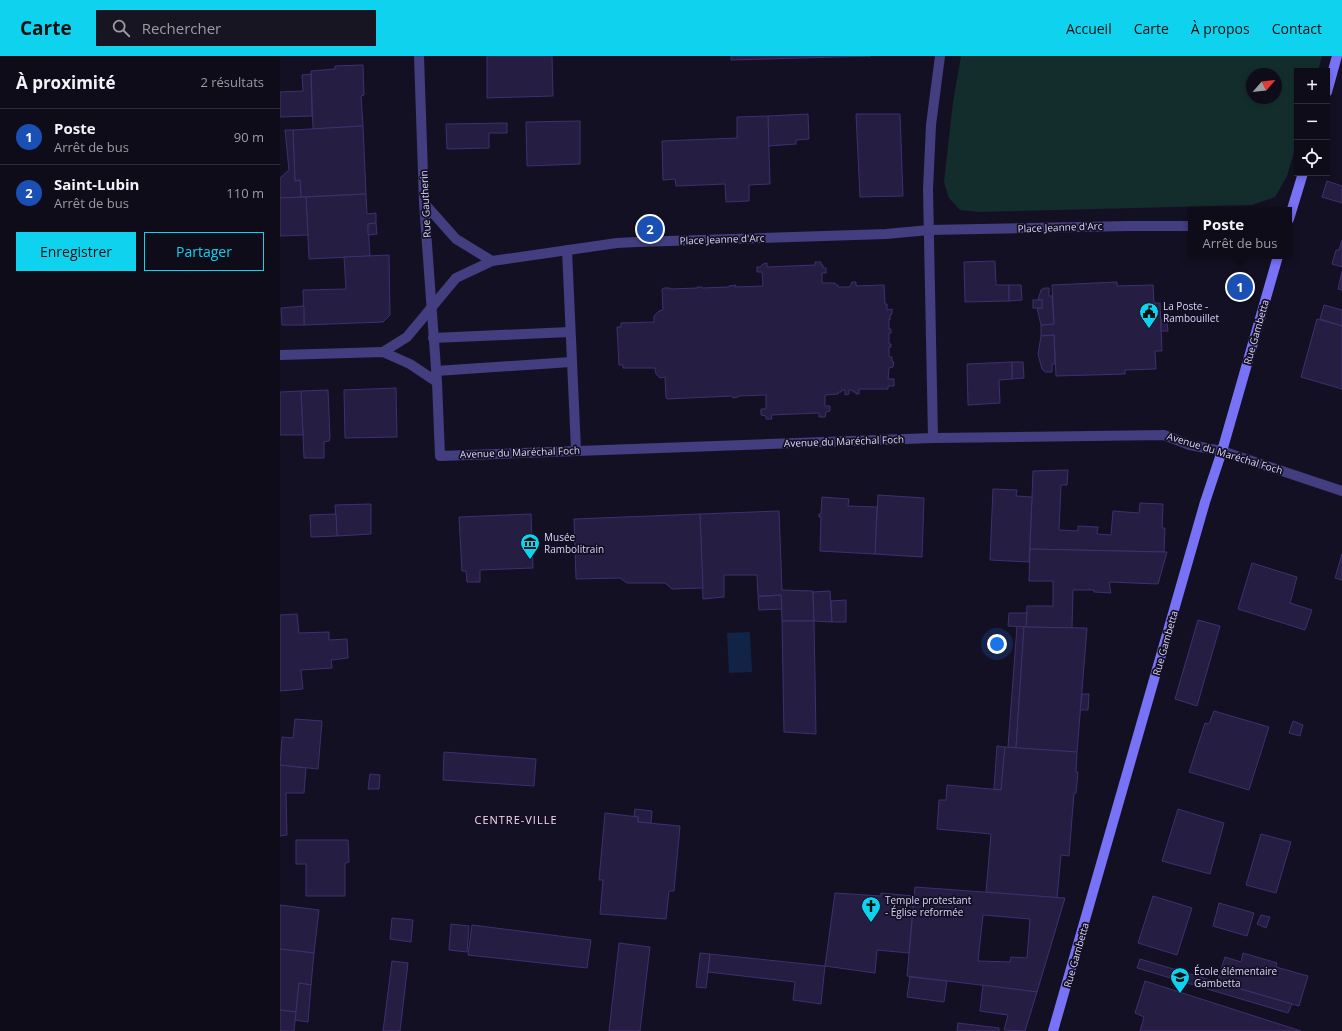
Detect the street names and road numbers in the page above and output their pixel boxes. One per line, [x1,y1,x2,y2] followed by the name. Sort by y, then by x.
[416,170,434,238] street label: Rue Gautherin
[1017,219,1103,235] street label: Place Jeanne d'Arc
[679,231,765,247] street label: Place Jeanne d'Arc
[1240,298,1272,366] street label: Rue Gambetta
[1165,429,1285,477] street label: Avenue du Maréchal Foch
[784,432,904,450] street label: Avenue du Maréchal Foch
[460,443,580,461] street label: Avenue du Maréchal Foch
[1149,609,1181,677] street label: Rue Gambetta
[1060,921,1092,989] street label: Rue Gambetta

